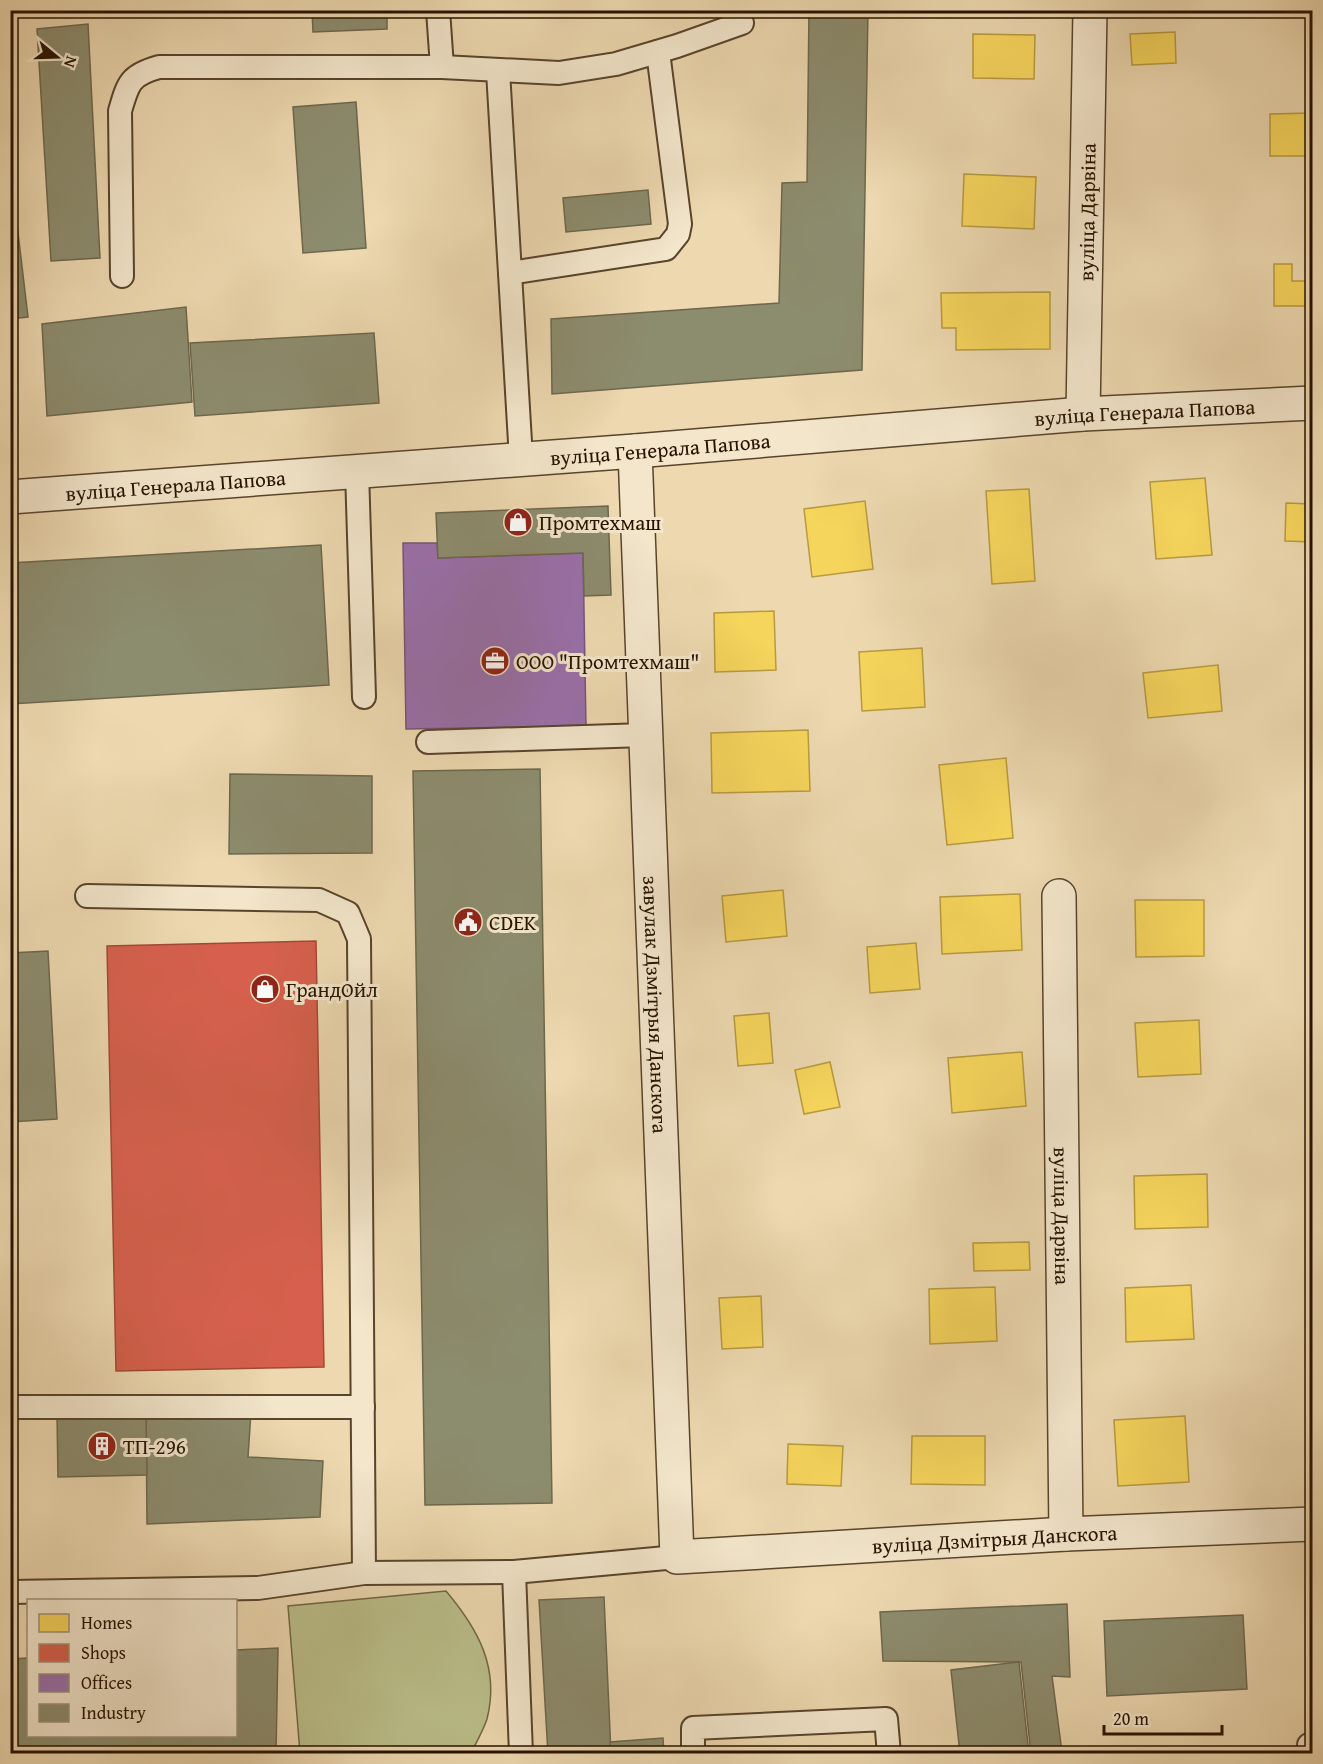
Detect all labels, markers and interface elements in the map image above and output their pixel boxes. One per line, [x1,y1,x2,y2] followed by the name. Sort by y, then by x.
[27,27,87,87] north arrow
[58,53,84,71] text: N
[1070,143,1103,281] street label: вуліца Дарвіна
[1033,390,1256,433] street label: вуліца Генерала Папова
[549,424,772,473] street label: вуліца Генерала Папова
[64,461,287,508] street label: вуліца Генерала Папова
[502,506,534,538] shop icon: Промтехмаш
[539,507,661,538] place label: Промтехмаш
[479,645,511,677] office icon: ООО "Промтехмаш"
[516,646,699,677] place label: ООО "Промтехмаш"
[636,875,676,1134] street label: завулак Дзмітрыя Данскога
[452,906,484,938] public building icon: CDEK
[489,907,537,938] place label: CDEK
[249,973,281,1005] shop icon: ГрандОйл
[286,974,378,1005] place label: ГрандОйл
[1046,1147,1079,1285] street label: вуліца Дарвіна
[86,1430,118,1462] building icon: ТП-296
[123,1431,186,1462] place label: ТП-296
[871,1516,1118,1561] street label: вуліца Дзмітрыя Данскога
[27,1599,237,1737] legend
[81,1609,132,1636] text: Homes
[81,1639,126,1666] text: Shops
[81,1669,132,1696] text: Offices
[1104,1698,1222,1736] scale bar
[81,1699,146,1726] text: Industry
[1113,1705,1149,1732] text: 20 m

